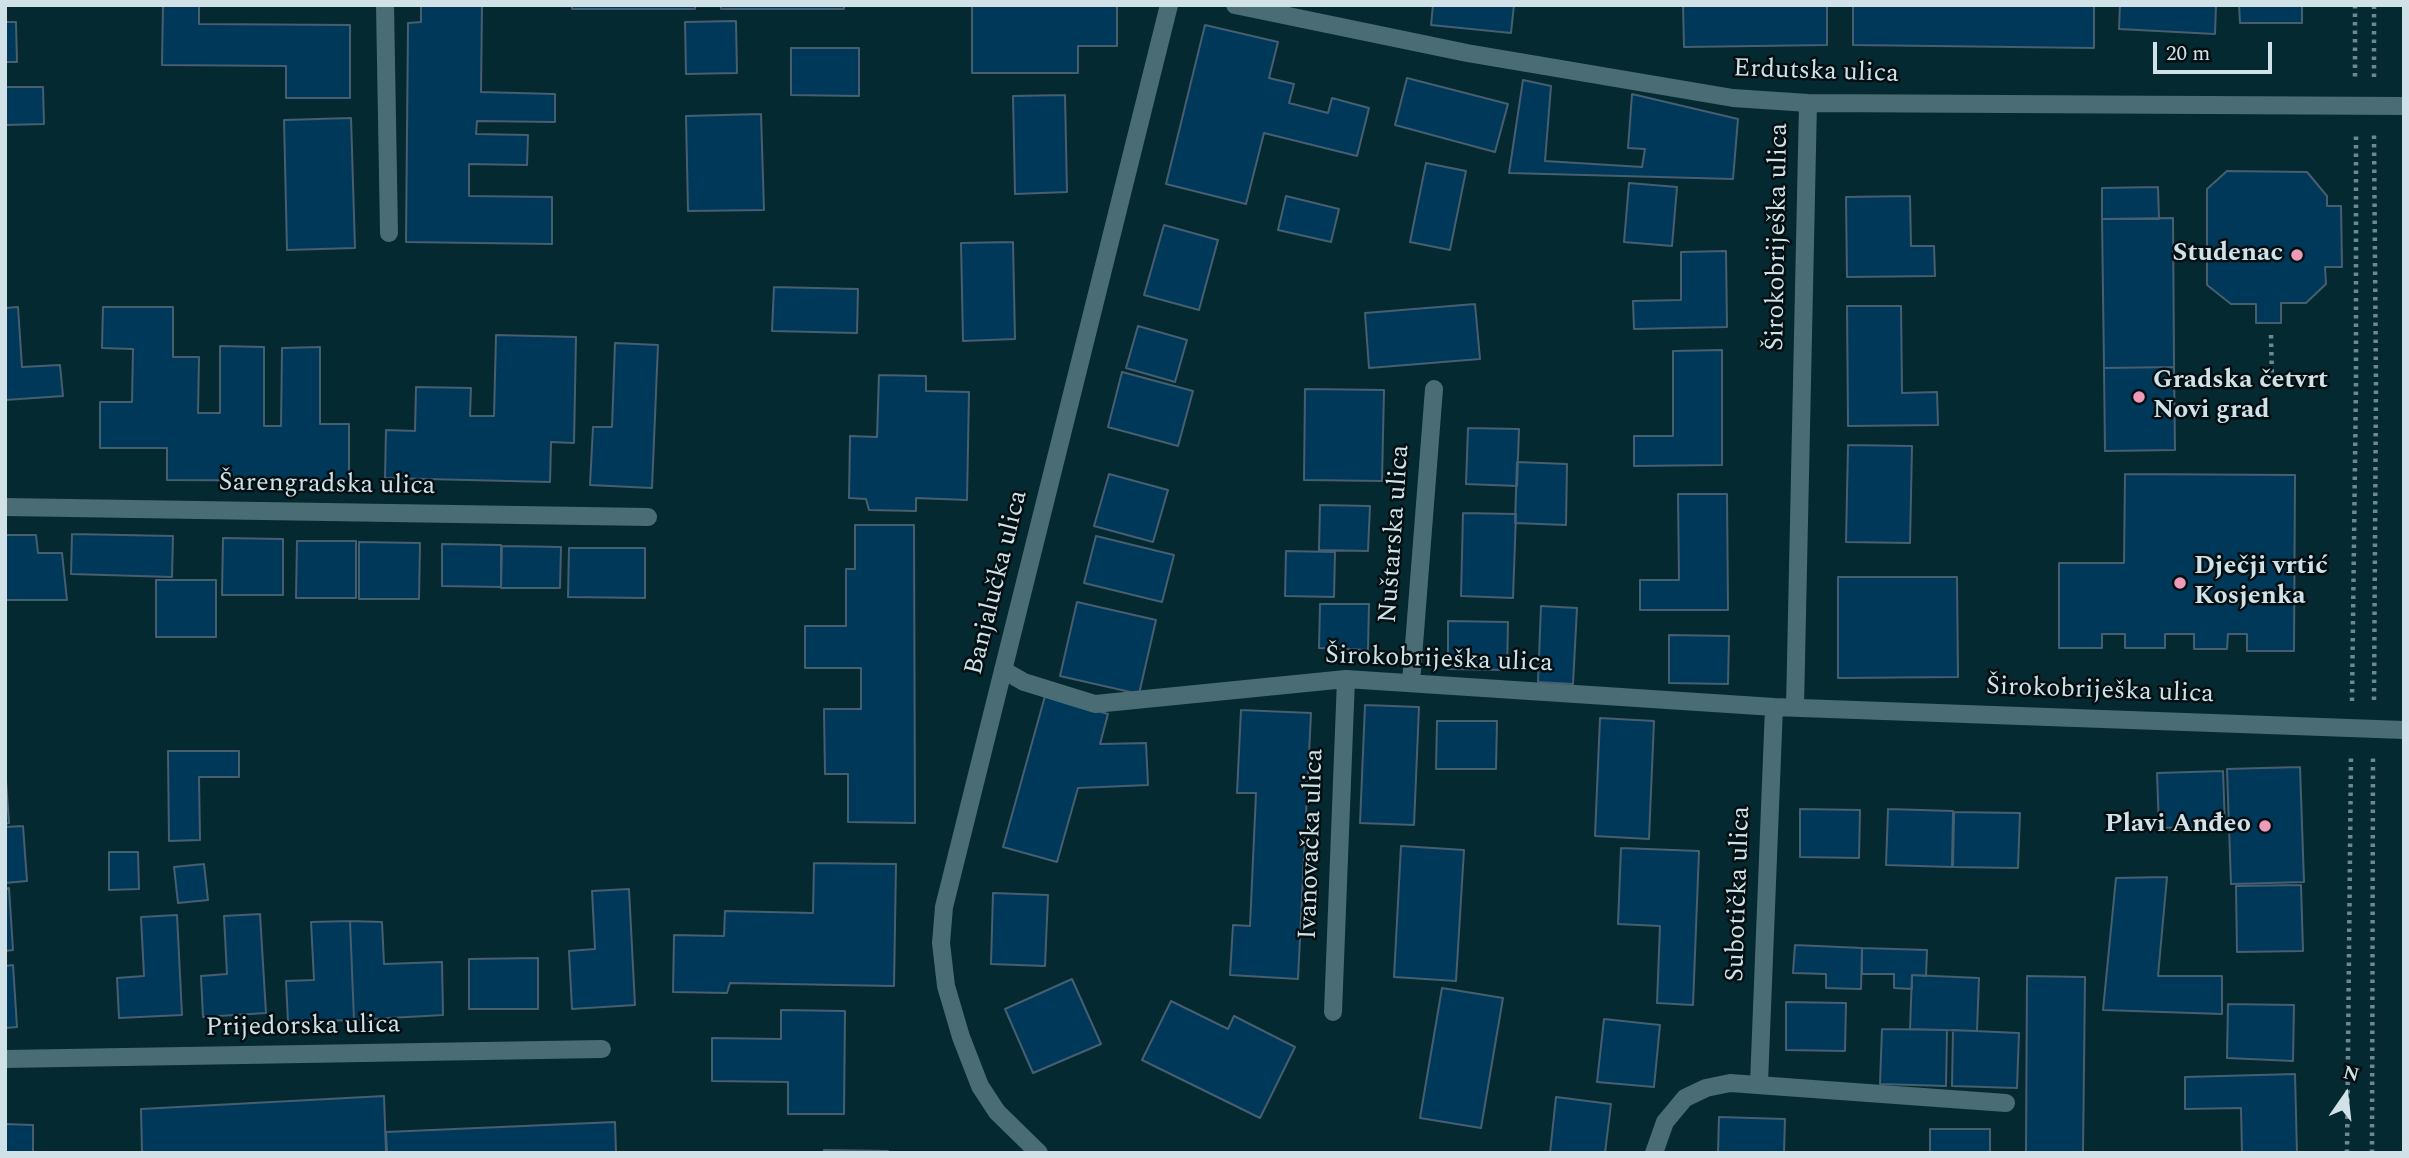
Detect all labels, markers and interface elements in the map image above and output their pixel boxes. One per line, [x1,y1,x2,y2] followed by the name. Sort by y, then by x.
[2157,28,2276,72] scale bar
[2166,38,2210,70] text: 20 m
[1733,55,1899,91] street label: Erdutska ulica
[1761,123,1797,351] street label: Širokobriješka ulica
[2173,239,2283,271] place label: Studenac
[2289,247,2305,263] marker: Studenac
[2153,366,2328,428] place label: Gradska četvrt Novi grad
[2131,389,2147,405] marker: Gradska četvrt Novi grad
[1374,444,1418,624] street label: Nuštarska ulica
[218,469,436,503] street label: Šarengradska ulica
[960,487,1036,679] street label: Banjalučka ulica
[2194,552,2328,614] place label: Dječji vrtić Kosjenka
[2172,575,2188,591] marker: Dječji vrtić Kosjenka
[1324,641,1554,681] street label: Širokobriješka ulica
[1985,672,2215,712] street label: Širokobriješka ulica
[1294,748,1332,940] street label: Ivanovačka ulica
[1721,806,1759,982] street label: Subotička ulica
[2105,810,2251,842] place label: Plavi Anđeo
[2257,818,2273,834] marker: Plavi Anđeo
[205,1011,401,1045] street label: Prijedorska ulica
[2340,1058,2362,1090] text: N
[2311,1060,2381,1130] north arrow

